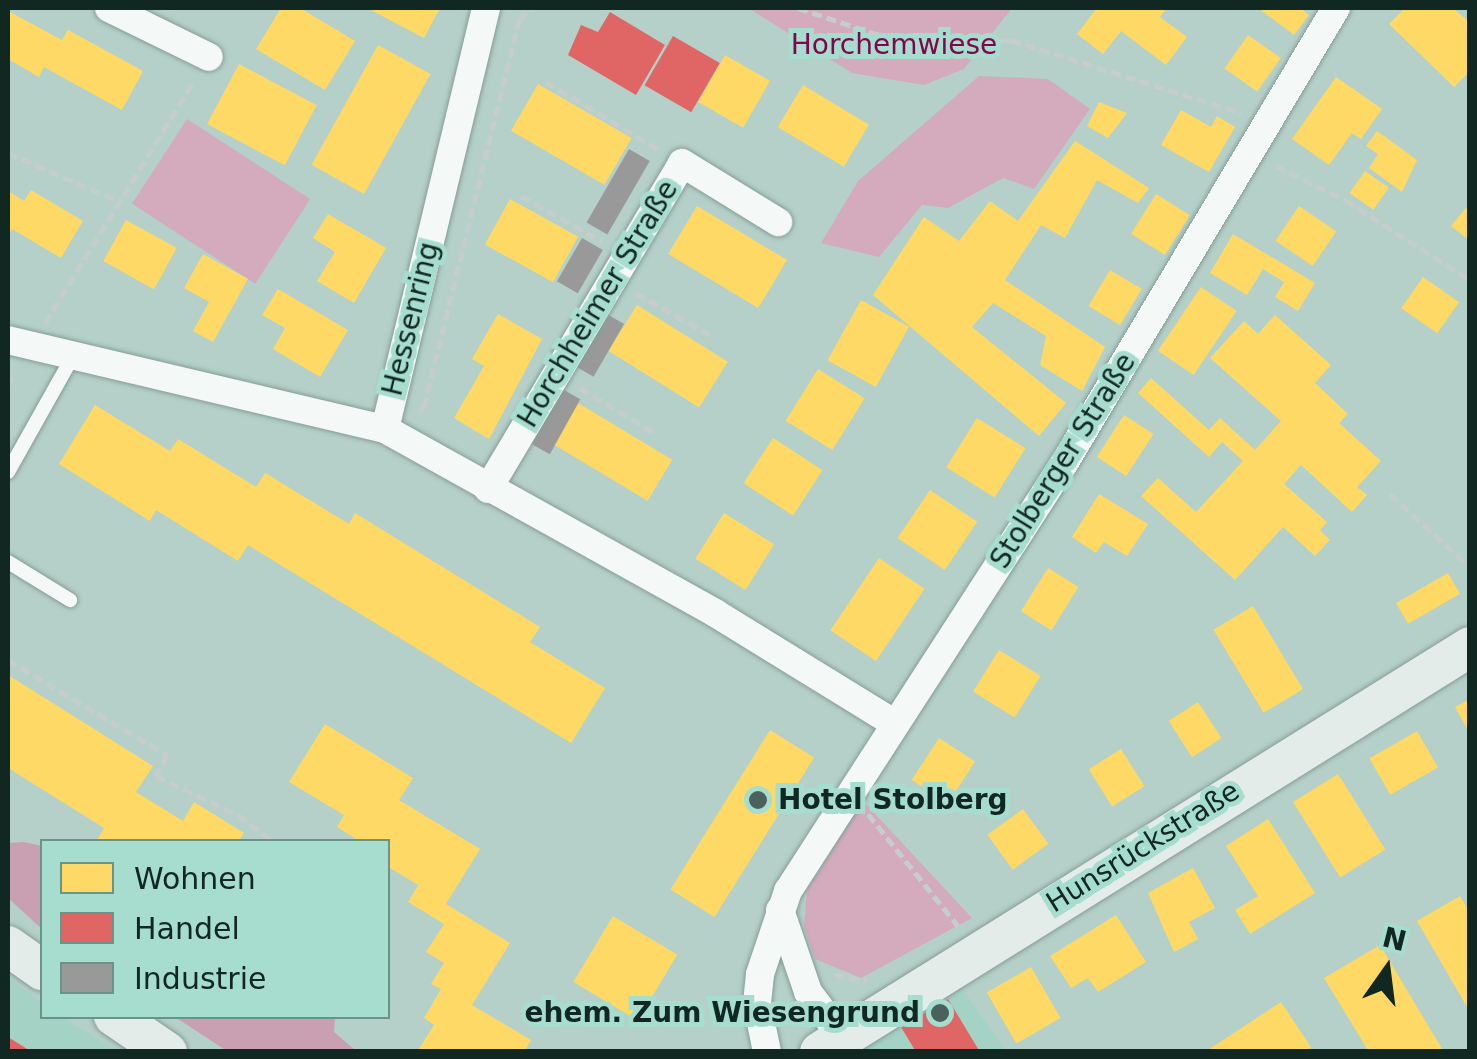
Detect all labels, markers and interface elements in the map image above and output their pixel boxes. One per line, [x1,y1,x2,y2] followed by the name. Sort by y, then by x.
[791,28,997,62] park label: Horchemwiese
[511,174,685,434] street label: Horchheimer Straße
[376,239,446,399] street label: Hessenring
[983,347,1143,575] street label: Stolberger Straße
[1040,774,1246,920] street label: Hunsrückstraße
[778,783,1008,817] place label: Hotel Stolberg
[747,789,769,811] marker: Hotel Stolberg
[40,839,390,1019] legend
[134,861,256,896] text: Wohnen
[134,911,240,946] text: Handel
[1337,919,1437,1019] north arrow
[1379,921,1410,958] text: N
[134,961,266,996] text: Industrie
[525,996,920,1030] place label: ehem. Zum Wiesengrund
[929,1002,951,1024] marker: ehem. Zum Wiesengrund

